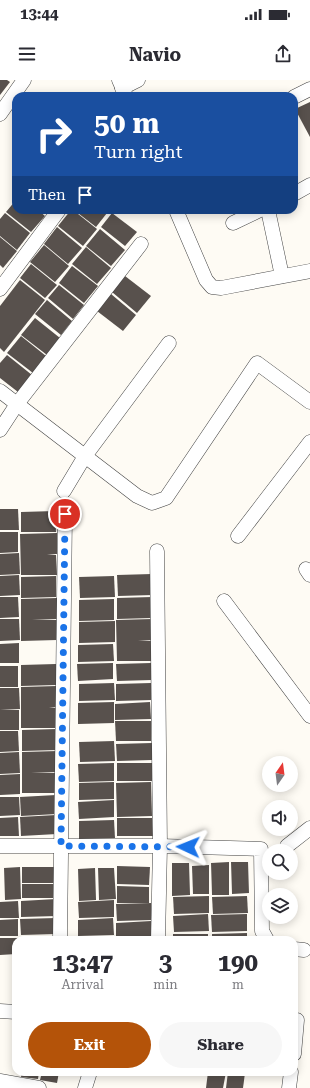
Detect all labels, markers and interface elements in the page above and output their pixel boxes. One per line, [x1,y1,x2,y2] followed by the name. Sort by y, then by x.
[20,5,58,23] text: 13:44
[16,43,38,65] icon: menu
[272,43,294,65] icon: share
[129,44,181,65] text: Navio
[94,107,159,140] text: 50 m
[28,108,80,160] icon: right
[94,141,182,162] text: Turn right
[74,184,96,206] icon: arrive
[28,186,66,204] text: Then
[48,497,82,531] pin
[54,503,76,525] icon: arrive
[262,756,298,792] north arrow
[262,756,298,924] map controls
[262,800,298,836] button: sound
[167,826,209,868] position arrow
[262,844,298,880] button: search
[262,888,298,924] button: layers
[52,949,113,977] text: 13:47
[159,949,172,977] text: 3
[218,949,258,977] text: 190
[62,977,104,992] text: Arrival
[153,977,178,992] text: min
[232,977,244,992] text: m
[28,1022,151,1068] button: Exit
[159,1022,282,1068] button: Share

